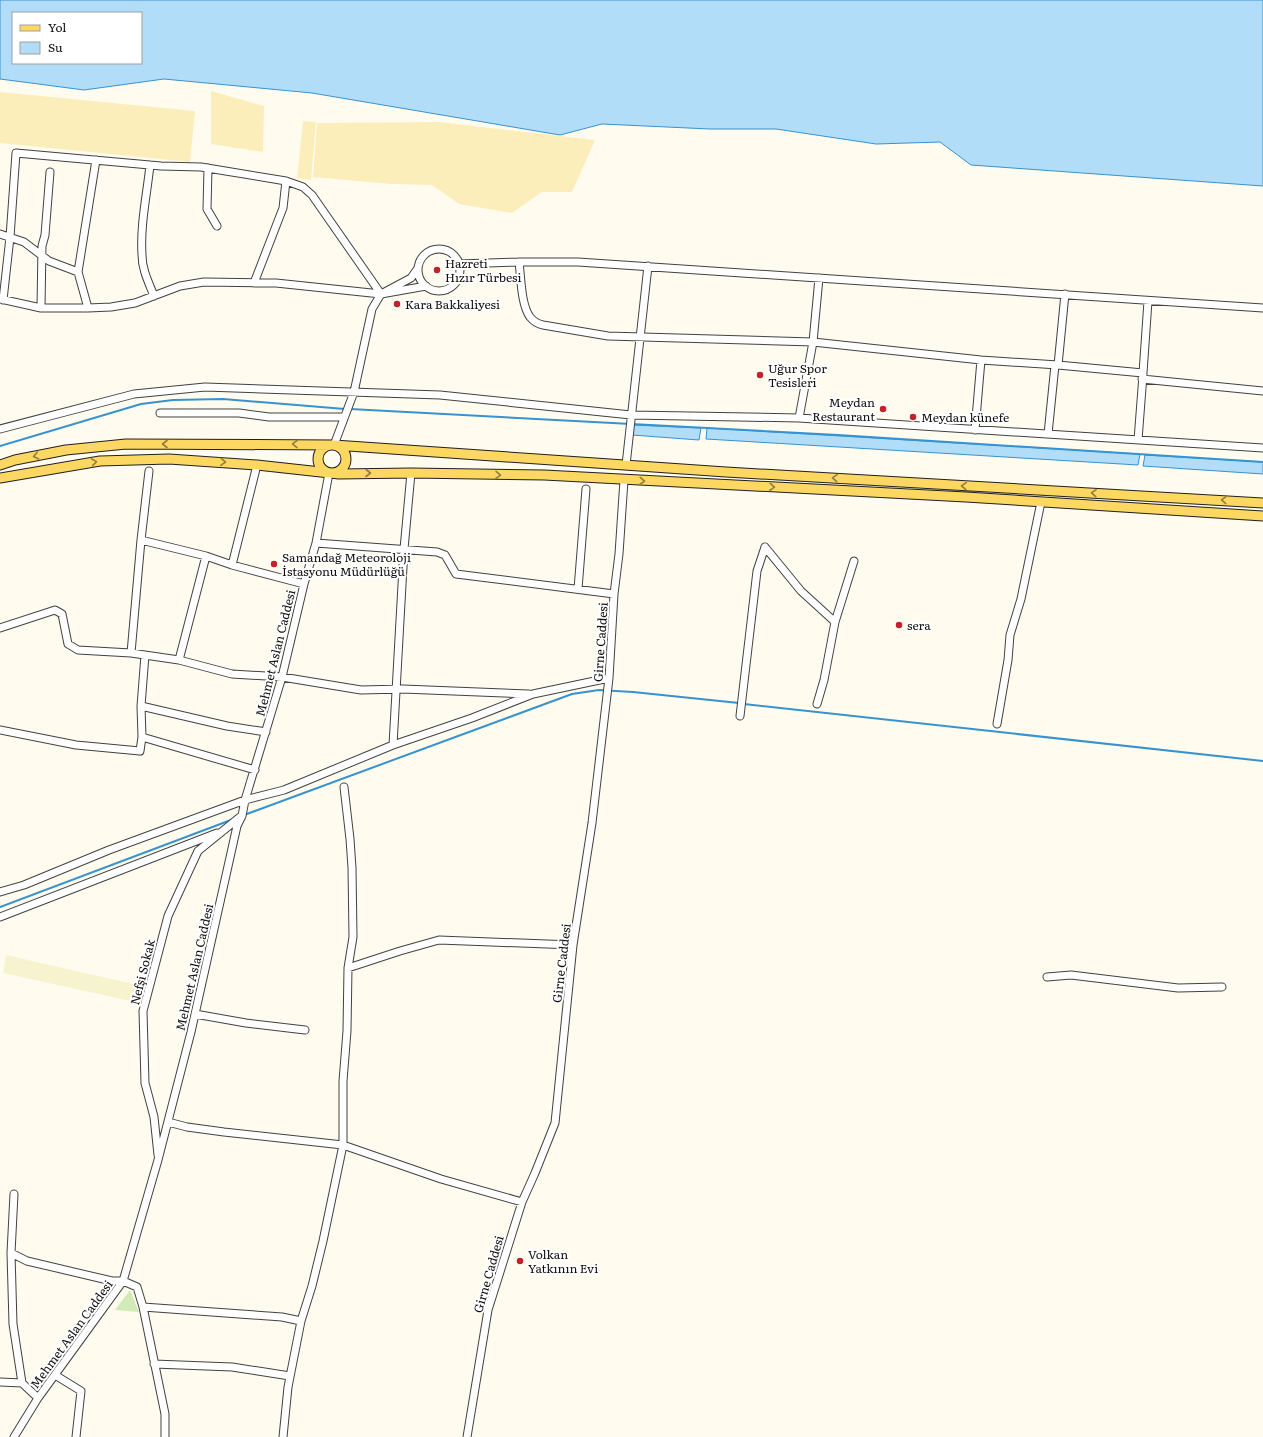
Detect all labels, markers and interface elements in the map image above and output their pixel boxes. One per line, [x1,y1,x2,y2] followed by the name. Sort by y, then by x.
[12,12,142,64] legend
[48,18,66,36] text: Yol
[48,38,63,56] text: Su
[445,254,521,286] place label: Hazreti Hızır Türbesi
[432,265,442,275] marker: Hazreti Hızır Türbesi
[405,295,500,313] place label: Kara Bakkaliyesi
[392,299,402,309] marker: Kara Bakkaliyesi
[768,359,827,391] place label: Uğur Spor Tesisleri
[755,370,765,380] marker: Uğur Spor Tesisleri
[812,393,875,425] place label: Meydan Restaurant
[878,404,888,414] marker: Meydan Restaurant
[921,408,1009,426] place label: Meydan künefe
[908,412,918,422] marker: Meydan künefe
[162,440,168,448] one-way arrow
[292,440,298,449] one-way arrow
[33,452,39,460] one-way arrow
[90,458,97,467] one-way arrow
[220,458,226,467] one-way arrow
[365,469,371,477] one-way arrow
[495,470,501,479] one-way arrow
[832,474,838,483] one-way arrow
[639,477,645,485] one-way arrow
[961,481,967,490] one-way arrow
[769,483,775,492] one-way arrow
[1091,489,1097,498] one-way arrow
[1221,496,1227,505] one-way arrow
[282,548,411,580] place label: Samandağ Meteoroloji İstasyonu Müdürlüğü
[269,559,279,569] marker: Samandağ Meteoroloji İstasyonu Müdürlüğü
[251,588,299,718] street label: Mehmet Aslan Caddesi
[588,602,612,682] street label: Girne Caddesi
[907,616,931,634] place label: sera
[894,620,904,630] marker: sera
[171,902,217,1032] street label: Mehmet Aslan Caddesi
[547,922,575,1004] street label: Girne Caddesi
[125,937,159,1007] street label: Nefşi Sokak
[468,1233,508,1315] street label: Girne Caddesi
[528,1245,598,1277] place label: Volkan Yatkının Evi
[515,1256,525,1266] marker: Volkan Yatkının Evi
[25,1276,117,1392] street label: Mehmet Aslan Caddesi

